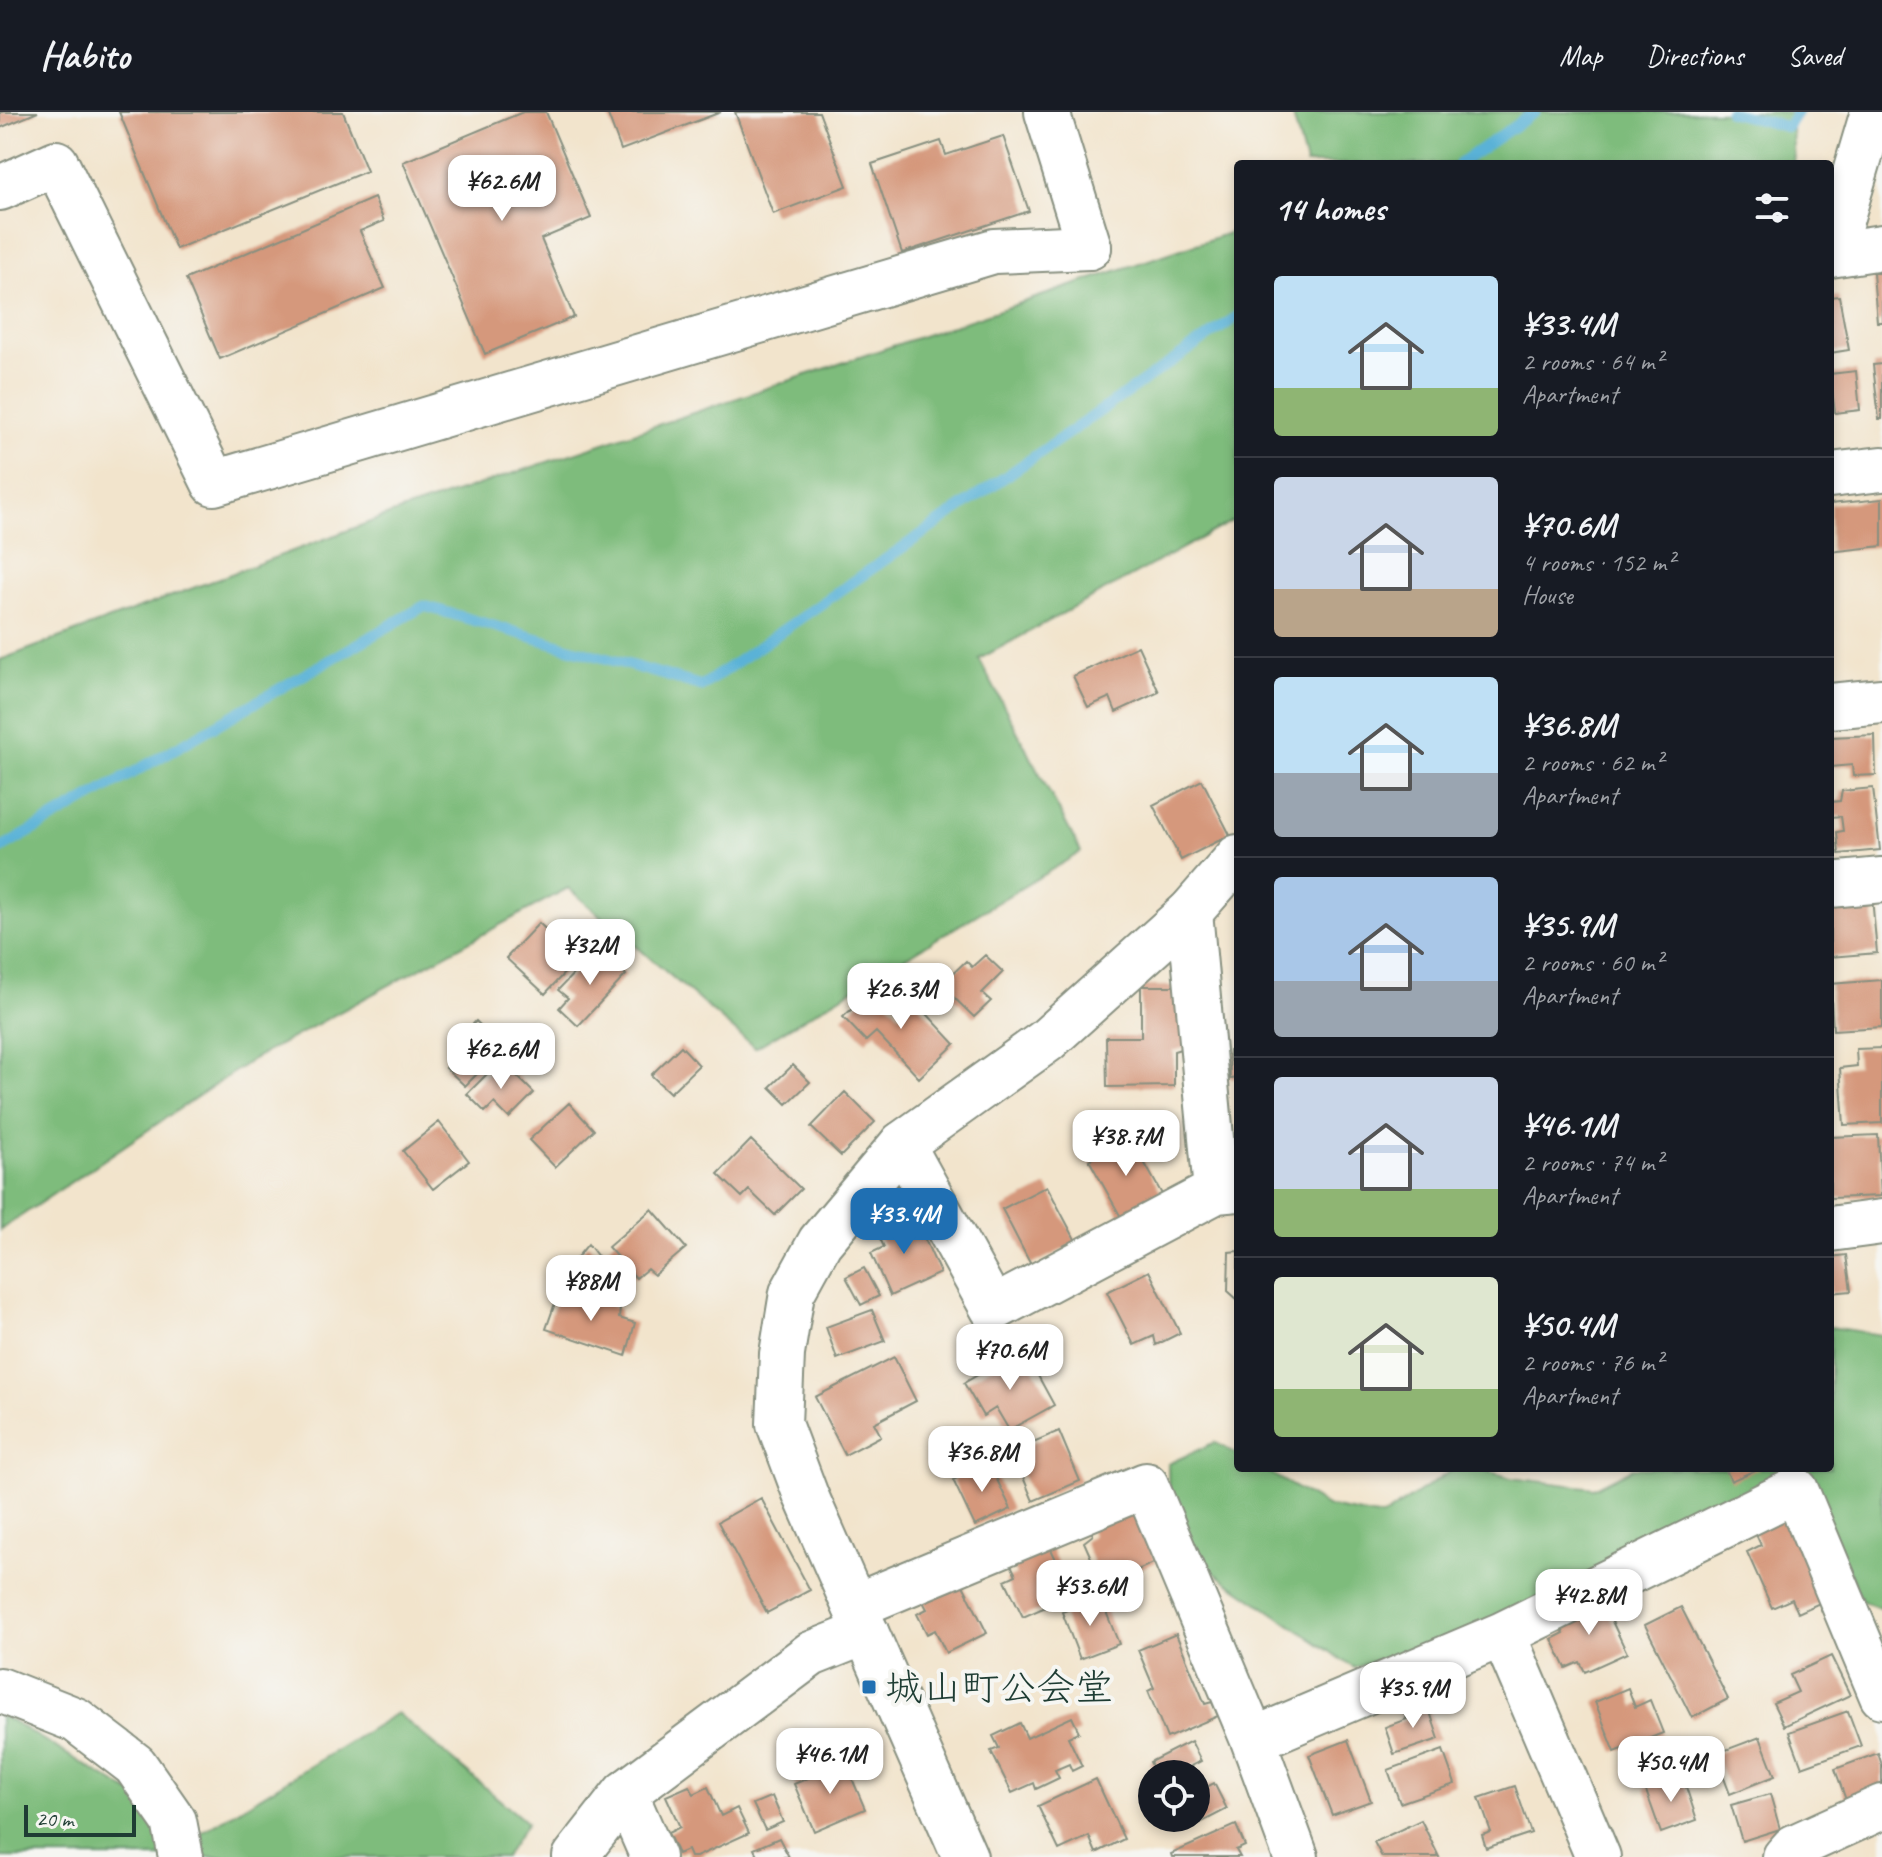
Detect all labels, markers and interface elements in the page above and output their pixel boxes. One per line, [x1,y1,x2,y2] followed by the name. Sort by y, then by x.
[40,32,129,79] text: Habito
[1559,38,1602,73] text: Map
[1646,38,1744,73] text: Directions
[1788,38,1842,73] text: Saved
[437,155,567,223] pin: ¥62.6M
[466,164,538,197] text: ¥62.6M
[1750,186,1794,230] icon: filters
[1274,187,1385,230] text: 14 homes
[1522,302,1615,345] text: ¥33.4M
[1338,308,1434,404] icon: home
[1522,345,1663,378] text: 2 rooms · 64 m²
[1522,378,1618,411] text: Apartment
[1522,503,1615,546] text: ¥70.6M
[1338,509,1434,605] icon: home
[1522,546,1674,579] text: 4 rooms · 152 m²
[1522,579,1573,612] text: House
[1522,703,1615,746] text: ¥36.8M
[1338,709,1434,805] icon: home
[1522,746,1663,779] text: 2 rooms · 62 m²
[1522,779,1618,812] text: Apartment
[1522,903,1614,946] text: ¥35.9M
[1338,909,1434,1005] icon: home
[543,919,637,987] pin: ¥32M
[563,928,617,961] text: ¥32M
[1522,946,1663,979] text: 2 rooms · 60 m²
[836,963,966,1031] pin: ¥26.3M
[865,972,937,1005] text: ¥26.3M
[1522,979,1618,1012] text: Apartment
[436,1023,566,1091] pin: ¥62.6M
[465,1032,537,1065] text: ¥62.6M
[1522,1103,1615,1146] text: ¥46.1M
[1338,1109,1434,1205] icon: home
[1061,1110,1191,1178] pin: ¥38.7M
[1091,1119,1161,1152] text: ¥38.7M
[1522,1146,1663,1179] text: 2 rooms · 74 m²
[1522,1179,1618,1212] text: Apartment
[839,1188,969,1256] pin: ¥33.4M
[869,1197,939,1230] text: ¥33.4M
[544,1255,638,1323] pin: ¥88M
[564,1264,618,1297] text: ¥88M
[1522,1303,1614,1346] text: ¥50.4M
[1338,1309,1434,1405] icon: home
[945,1324,1075,1392] pin: ¥70.6M
[974,1333,1046,1366] text: ¥70.6M
[1522,1346,1663,1379] text: 2 rooms · 76 m²
[1522,1379,1618,1412] text: Apartment
[917,1426,1047,1494] pin: ¥36.8M
[946,1435,1018,1468] text: ¥36.8M
[1025,1560,1155,1628] pin: ¥53.6M
[1054,1569,1126,1602] text: ¥53.6M
[1524,1569,1654,1637] pin: ¥42.8M
[1554,1578,1624,1611] text: ¥42.8M
[1348,1662,1478,1730] pin: ¥35.9M
[885,1664,1113,1711] place label: 城山町公会堂
[1378,1671,1448,1704] text: ¥35.9M
[860,1678,878,1696] marker: 城山町公会堂
[765,1728,895,1796] pin: ¥46.1M
[1606,1736,1736,1804] pin: ¥50.4M
[794,1737,866,1770] text: ¥46.1M
[1636,1745,1706,1778] text: ¥50.4M
[1138,1760,1210,1832] map controls
[1138,1760,1210,1832] button: locate
[24,1801,136,1837] scale bar
[36,1805,73,1833] text: 20 m

